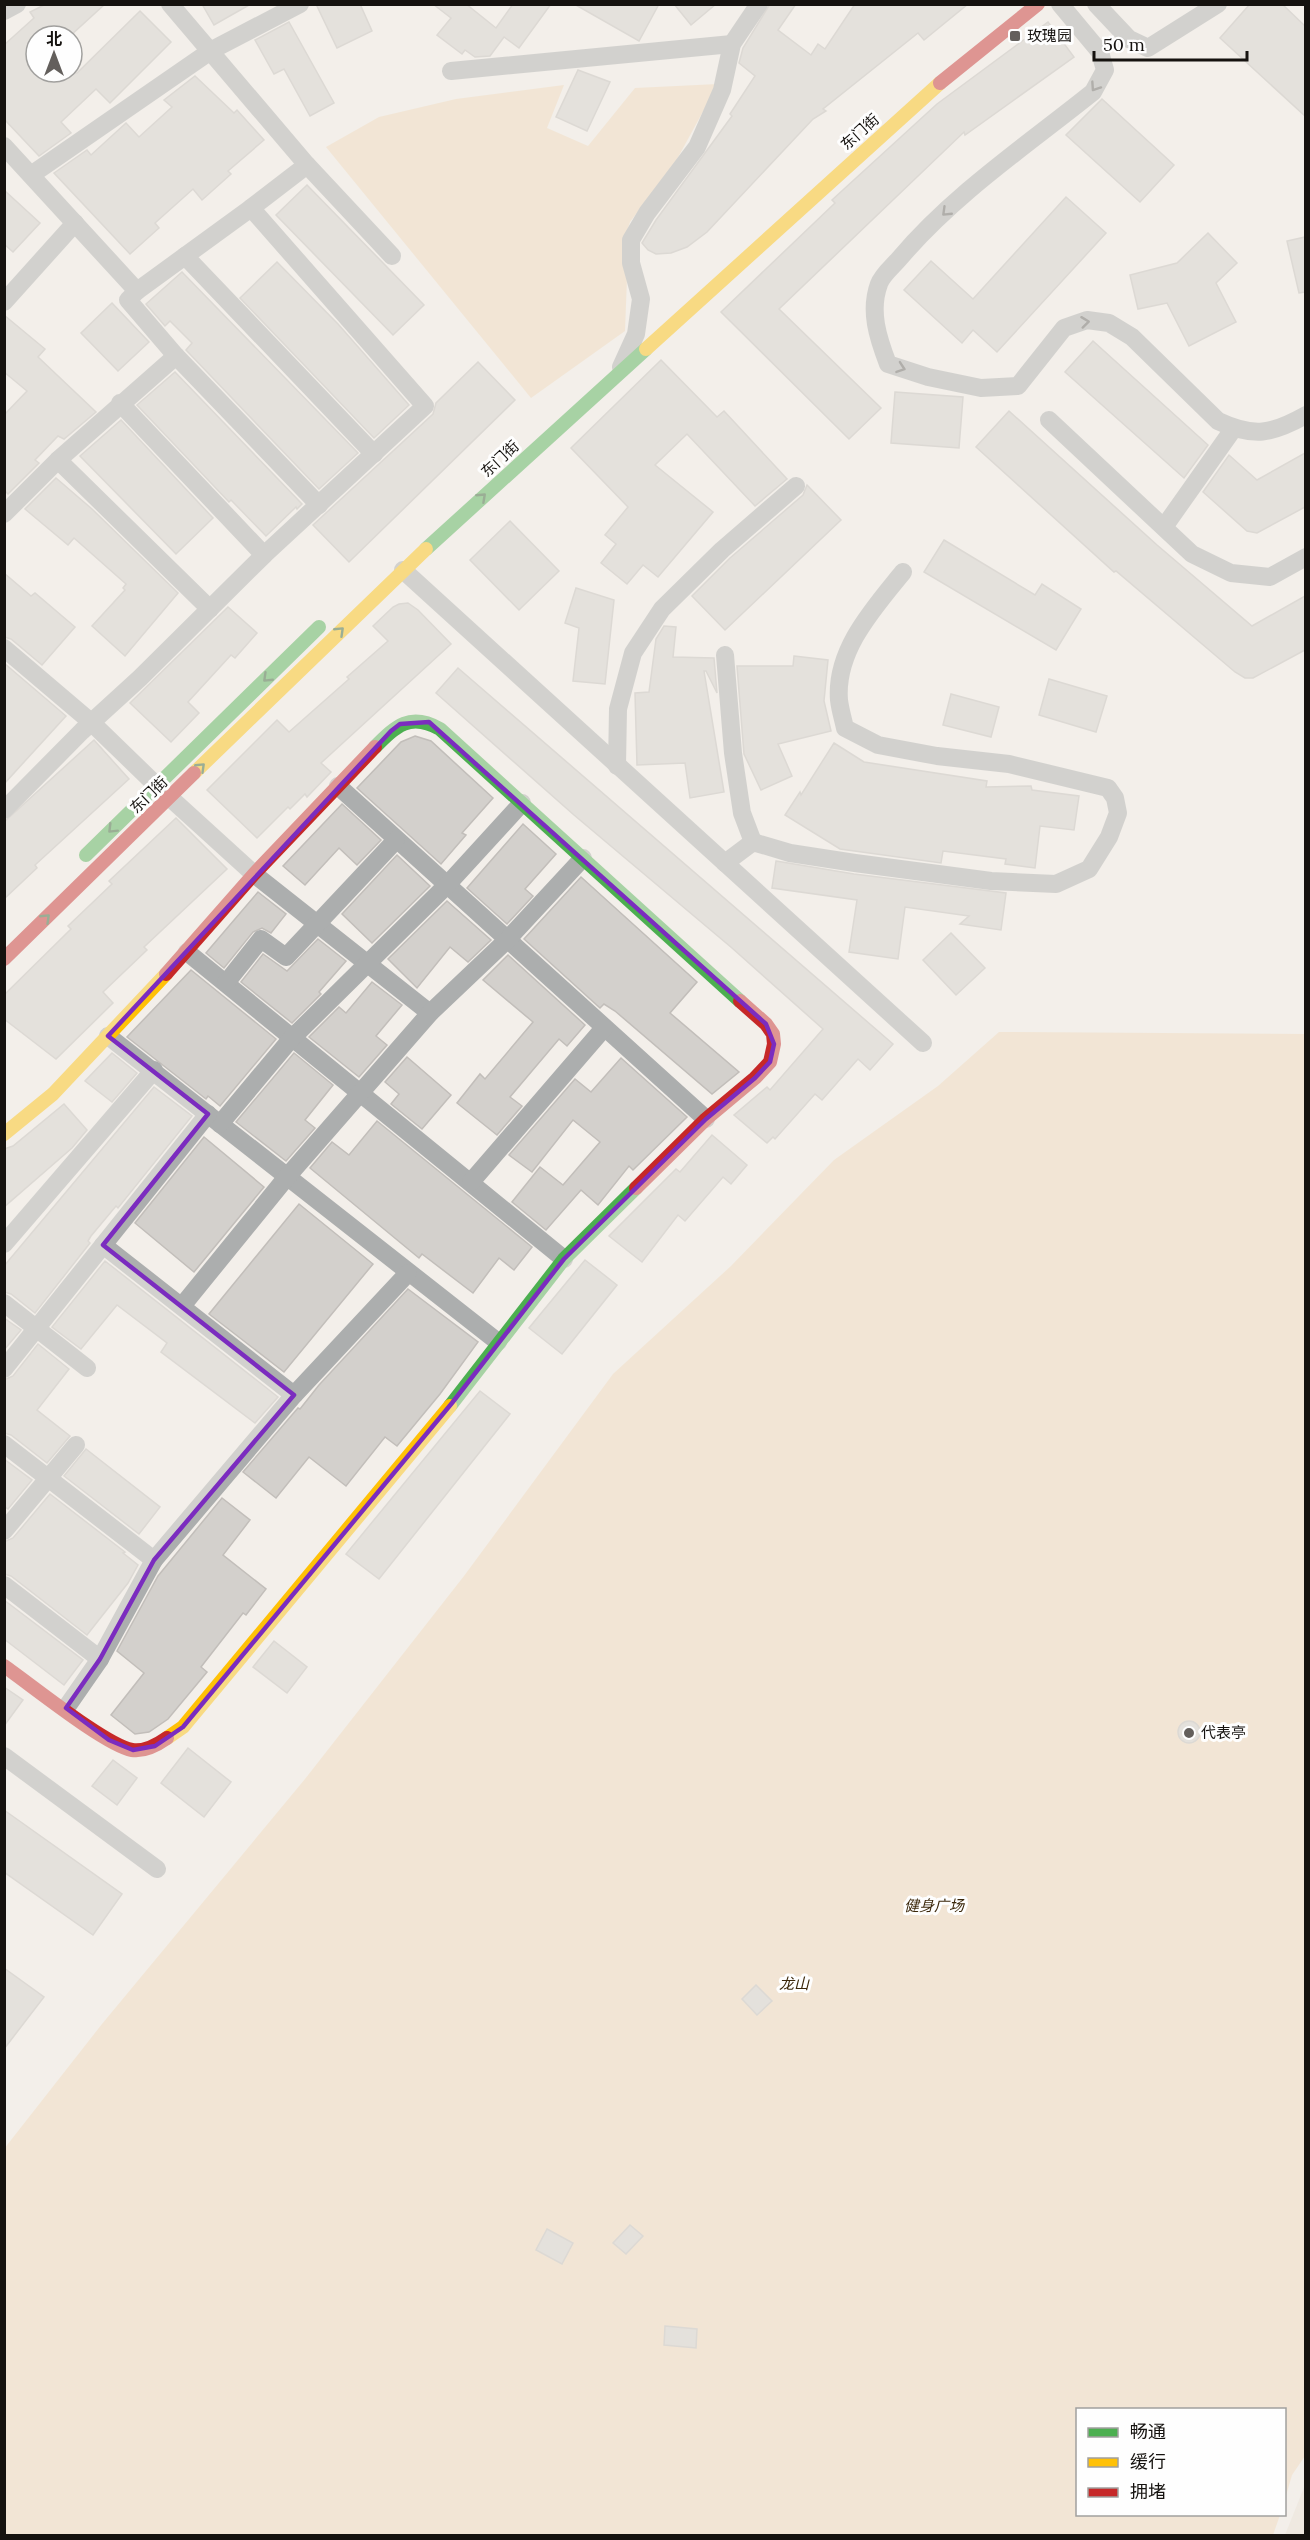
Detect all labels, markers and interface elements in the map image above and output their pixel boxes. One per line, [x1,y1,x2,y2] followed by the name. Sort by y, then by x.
[24,24,84,84] north arrow
[1094,24,1247,62] scale bar
[1027,26,1072,45] place label: 玫瑰园
[46,29,62,49] text: 北
[1008,29,1022,43] marker: 玫瑰园
[1103,33,1145,56] text: 50 m
[1091,80,1102,91] one-way arrow
[837,110,883,154] street label: 东门街
[942,204,953,215] one-way arrow
[1080,317,1090,329] one-way arrow
[895,361,906,373] one-way arrow
[477,436,523,481] street label: 东门街
[475,493,486,504] one-way arrow
[334,627,344,638] one-way arrow
[263,670,274,681] one-way arrow
[193,764,204,775] one-way arrow
[126,772,171,817] street label: 东门街
[109,821,120,832] one-way arrow
[39,915,50,926] one-way arrow
[1201,1723,1246,1742] place label: 代表亭
[1182,1726,1196,1740] marker: 代表亭
[904,1896,966,1915] park label: 健身广场
[779,1974,810,1993] park label: 龙山
[1076,2408,1286,2516] legend
[1130,2420,1166,2443] text: 畅通
[1130,2450,1166,2473] text: 缓行
[1130,2480,1166,2503] text: 拥堵

